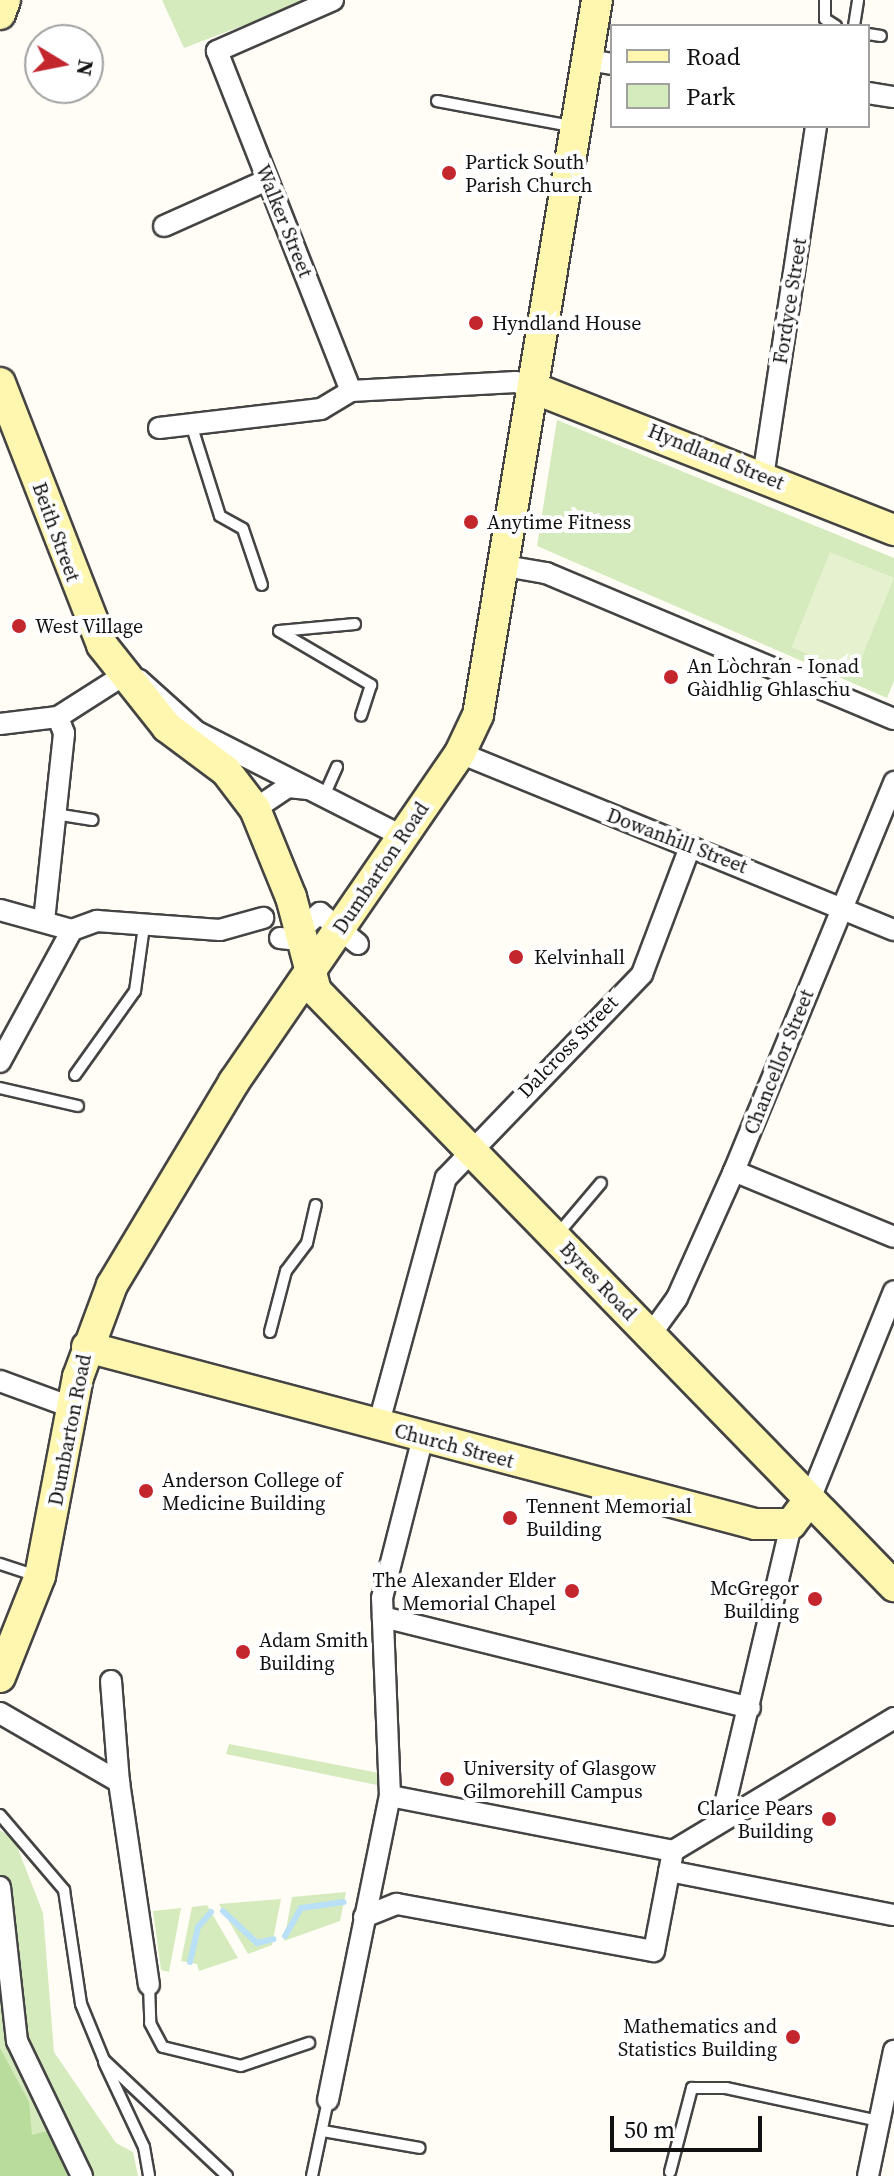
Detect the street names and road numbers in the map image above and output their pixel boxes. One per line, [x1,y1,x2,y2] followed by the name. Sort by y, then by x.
[250,161,318,281] street label: Walker Street
[768,236,812,366] street label: Fordyce Street
[645,419,787,495] street label: Hyndland Street
[27,479,85,585] street label: Beith Street
[328,797,434,939] street label: Dumbarton Road
[603,803,751,879] street label: Dowanhill Street
[739,986,819,1138] street label: Chancellor Street
[513,991,623,1103] street label: Dalcross Street
[555,1237,641,1325] street label: Byres Road
[44,1352,96,1508] street label: Dumbarton Road
[392,1419,516,1473] street label: Church Street

